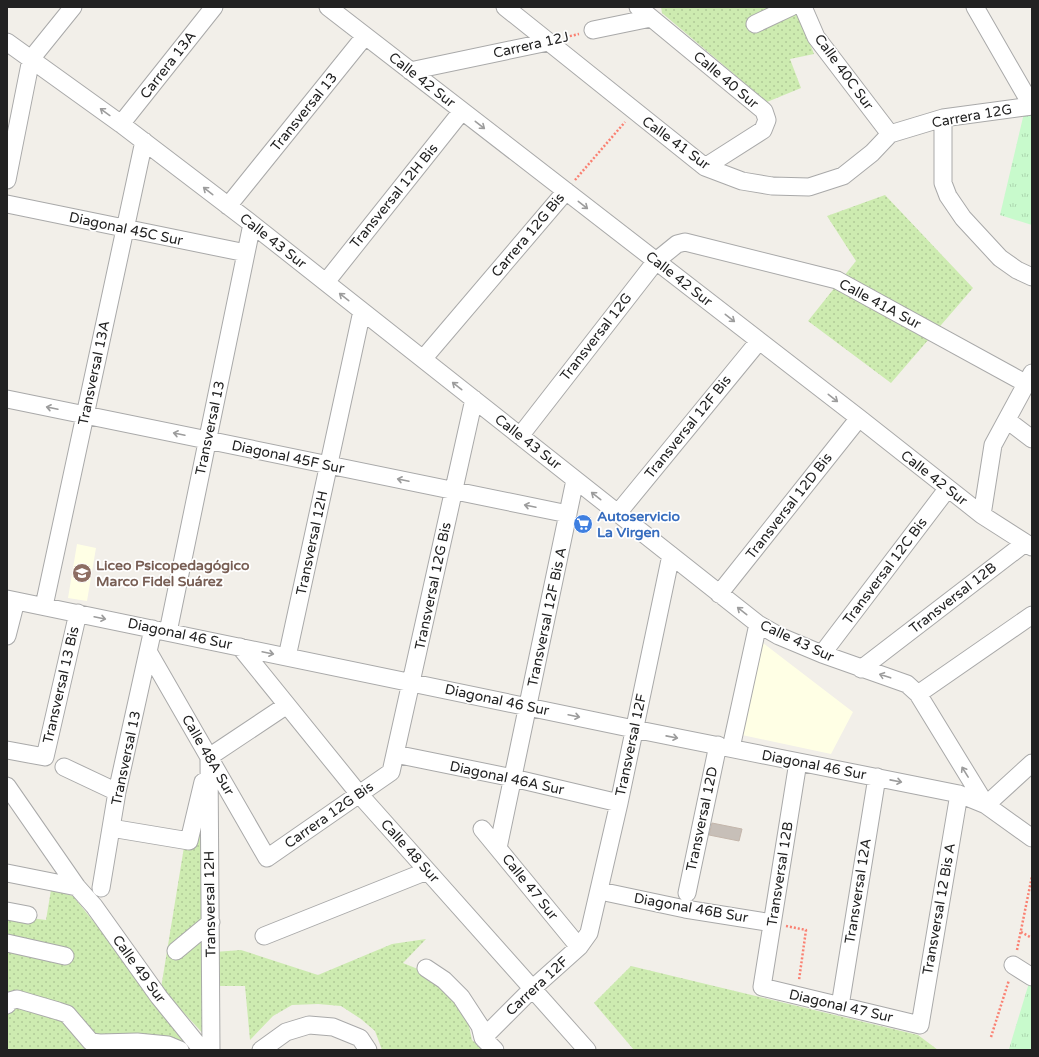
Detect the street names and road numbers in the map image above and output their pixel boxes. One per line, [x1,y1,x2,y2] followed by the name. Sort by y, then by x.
[136,28,200,102] street label: Carrera 13A
[492,28,570,62] street label: Carrera 12J
[811,31,878,114] street label: Calle 40C Sur
[690,48,762,113] street label: Calle 40 Sur
[385,49,459,112] street label: Calle 42 Sur
[267,69,341,155] street label: Transversal 13
[931,101,1013,131] street label: Carrera 12G
[639,113,714,174] street label: Calle 41 Sur
[346,140,442,252] street label: Transversal 12H Bis
[488,189,568,281] street label: Carrera 12G Bis
[68,209,185,249] street label: Diagonal 45C Sur
[236,210,310,273] street label: Calle 43 Sur
[642,248,716,311] street label: Calle 42 Sur
[836,275,924,333] street label: Calle 41A Sur
[556,290,636,384] street label: Transversal 12G
[75,319,113,427] street label: Transversal 13A
[641,372,735,482] street label: Transversal 12F Bis
[192,379,228,477] street label: Transversal 13
[491,411,565,474] street label: Calle 43 Sur
[230,437,346,477] street label: Diagonal 45F Sur
[897,447,971,510] street label: Calle 42 Sur
[742,449,836,562] street label: Transversal 12D Bis
[293,489,331,597] street label: Transversal 12H
[839,514,931,628] street label: Transversal 12C Bis
[411,520,455,651] street label: Transversal 12G Bis
[524,546,570,688] street label: Transversal 12F Bis A
[906,559,1000,637] street label: Transversal 12B
[126,615,234,653] street label: Diagonal 46 Sur
[757,616,837,666] street label: Calle 43 Sur
[39,625,83,745] street label: Transversal 13 Bis
[443,681,551,719] street label: Diagonal 46 Sur
[612,692,650,798] street label: Transversal 12F
[108,709,144,807] street label: Transversal 13
[178,712,238,799] street label: Calle 48A Sur
[760,747,868,784] street label: Diagonal 46 Sur
[448,758,566,799] street label: Diagonal 46A Sur
[683,765,721,873] street label: Transversal 12D
[281,778,377,852] street label: Carrera 12G Bis
[377,816,443,887] street label: Calle 48 Sur
[763,820,797,928] street label: Transversal 12B
[841,837,875,945] street label: Transversal 12A
[919,842,959,976] street label: Transversal 12 Bis A
[201,851,219,957] street label: Transversal 12H
[498,851,562,924] street label: Calle 47 Sur
[632,890,750,927] street label: Diagonal 46B Sur
[109,932,170,1007] street label: Calle 49 Sur
[502,953,572,1019] street label: Carrera 12F
[787,986,895,1026] street label: Diagonal 47 Sur

